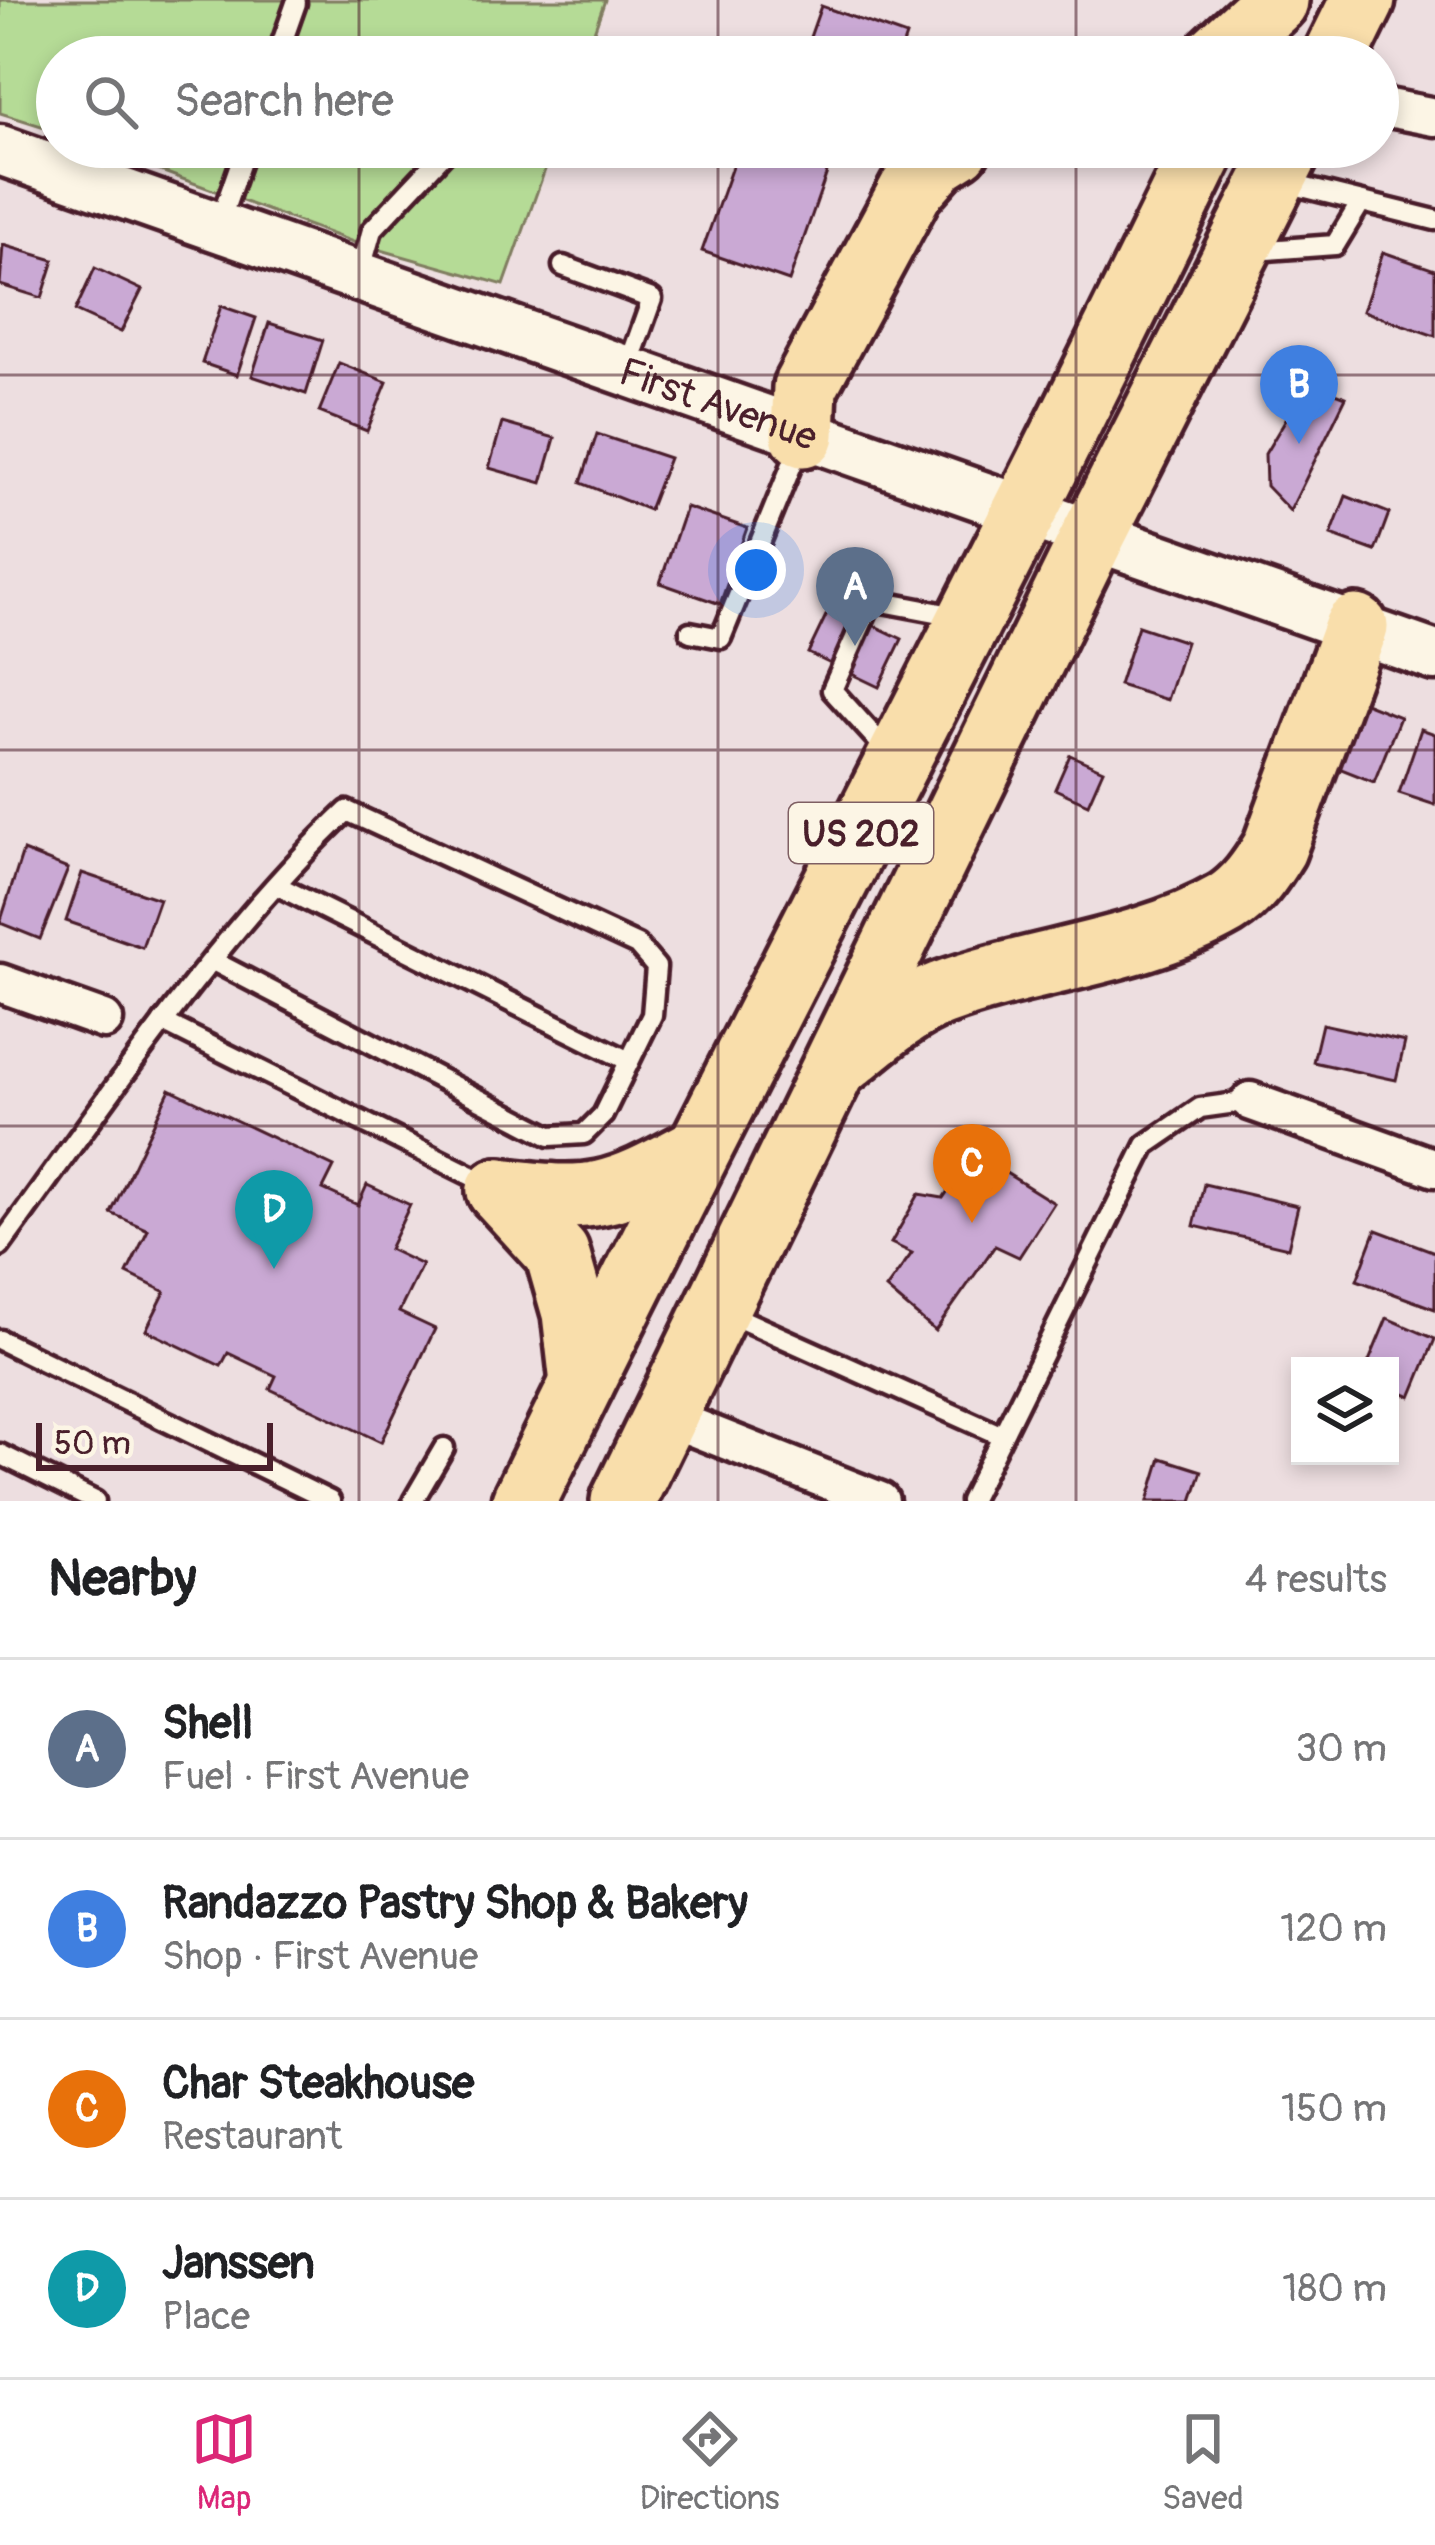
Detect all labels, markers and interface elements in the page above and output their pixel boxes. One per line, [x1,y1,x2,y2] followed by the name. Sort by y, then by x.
[36,36,1399,168] search box
[78,69,144,135] icon: search
[174,74,394,130] text: Search here
[1260,345,1338,444] pin: B
[613,347,823,462] street label: First Avenue
[726,540,786,600] your location
[816,547,894,646] pin: A
[789,803,933,863] road number: US 202
[933,1124,1011,1223] pin: C
[235,1170,313,1269] pin: D
[1291,1357,1399,1465] map controls
[1291,1357,1399,1465] button: layers
[36,1417,273,1470] scale bar
[54,1423,131,1464] text: 50 m
[48,1547,196,1611] text: Nearby
[1245,1555,1387,1604] text: 4 results
[162,1696,253,1752] text: Shell
[74,1724,100,1773] text: A
[1296,1724,1387,1773] text: 30 m
[162,1752,469,1801] text: Fuel · First Avenue
[162,1876,748,1932] text: Randazzo Pastry Shop & Bakery
[76,1904,98,1953] text: B
[1280,1904,1387,1953] text: 120 m
[162,1932,478,1981] text: Shop · First Avenue
[162,2056,474,2112] text: Char Steakhouse
[75,2084,99,2133] text: C
[1281,2084,1387,2133] text: 150 m
[162,2112,342,2161] text: Restaurant
[162,2236,315,2292] text: Janssen
[75,2264,99,2313] text: D
[1282,2264,1387,2313] text: 180 m
[162,2292,250,2341] text: Place
[191,2406,257,2519] tab: Map
[640,2406,780,2519] tab: Directions
[1162,2406,1244,2519] tab: Saved

